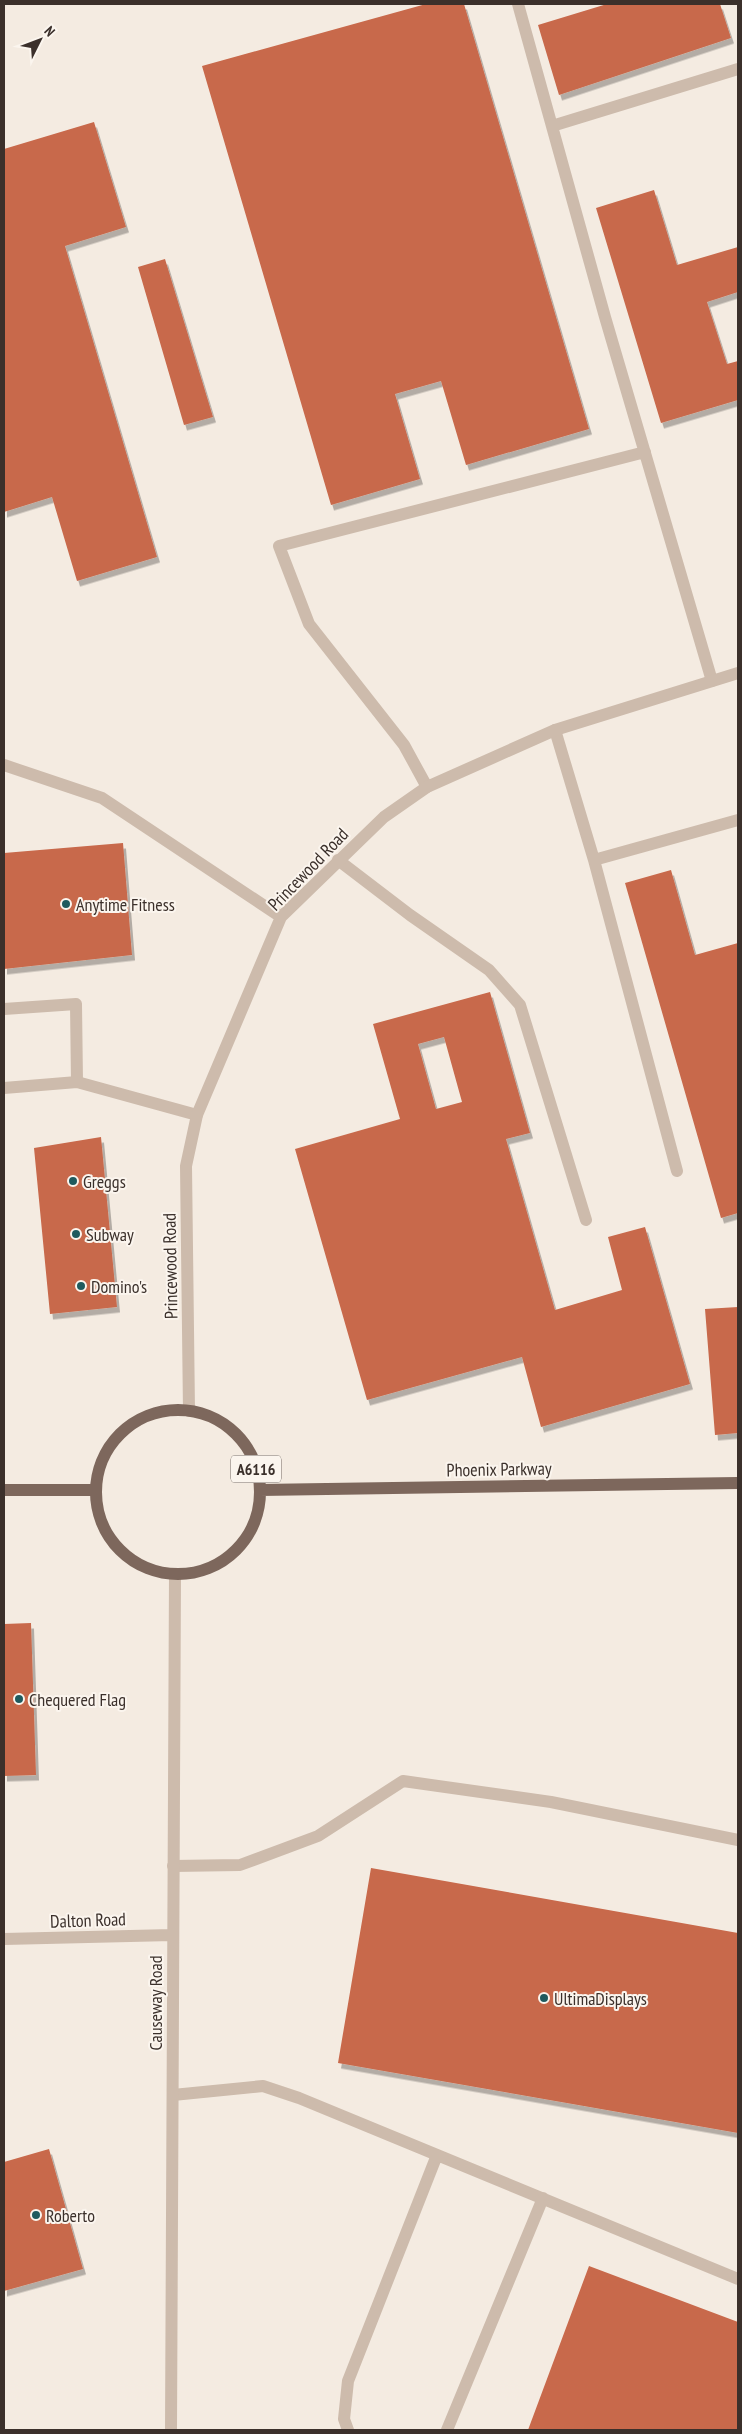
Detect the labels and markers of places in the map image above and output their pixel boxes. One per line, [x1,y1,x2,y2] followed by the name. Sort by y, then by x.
[76,893,175,916] place label: Anytime Fitness
[60,898,72,910] marker: Anytime Fitness
[83,1170,126,1193] place label: Greggs
[67,1175,79,1187] marker: Greggs
[86,1223,134,1246] place label: Subway
[70,1228,82,1240] marker: Subway
[91,1275,147,1298] place label: Domino's
[75,1280,87,1292] marker: Domino's
[29,1688,126,1711] place label: Chequered Flag
[13,1693,25,1705] marker: Chequered Flag
[554,1987,647,2010] place label: UltimaDisplays
[538,1992,550,2004] marker: UltimaDisplays
[46,2204,95,2227] place label: Roberto
[30,2209,42,2221] marker: Roberto

